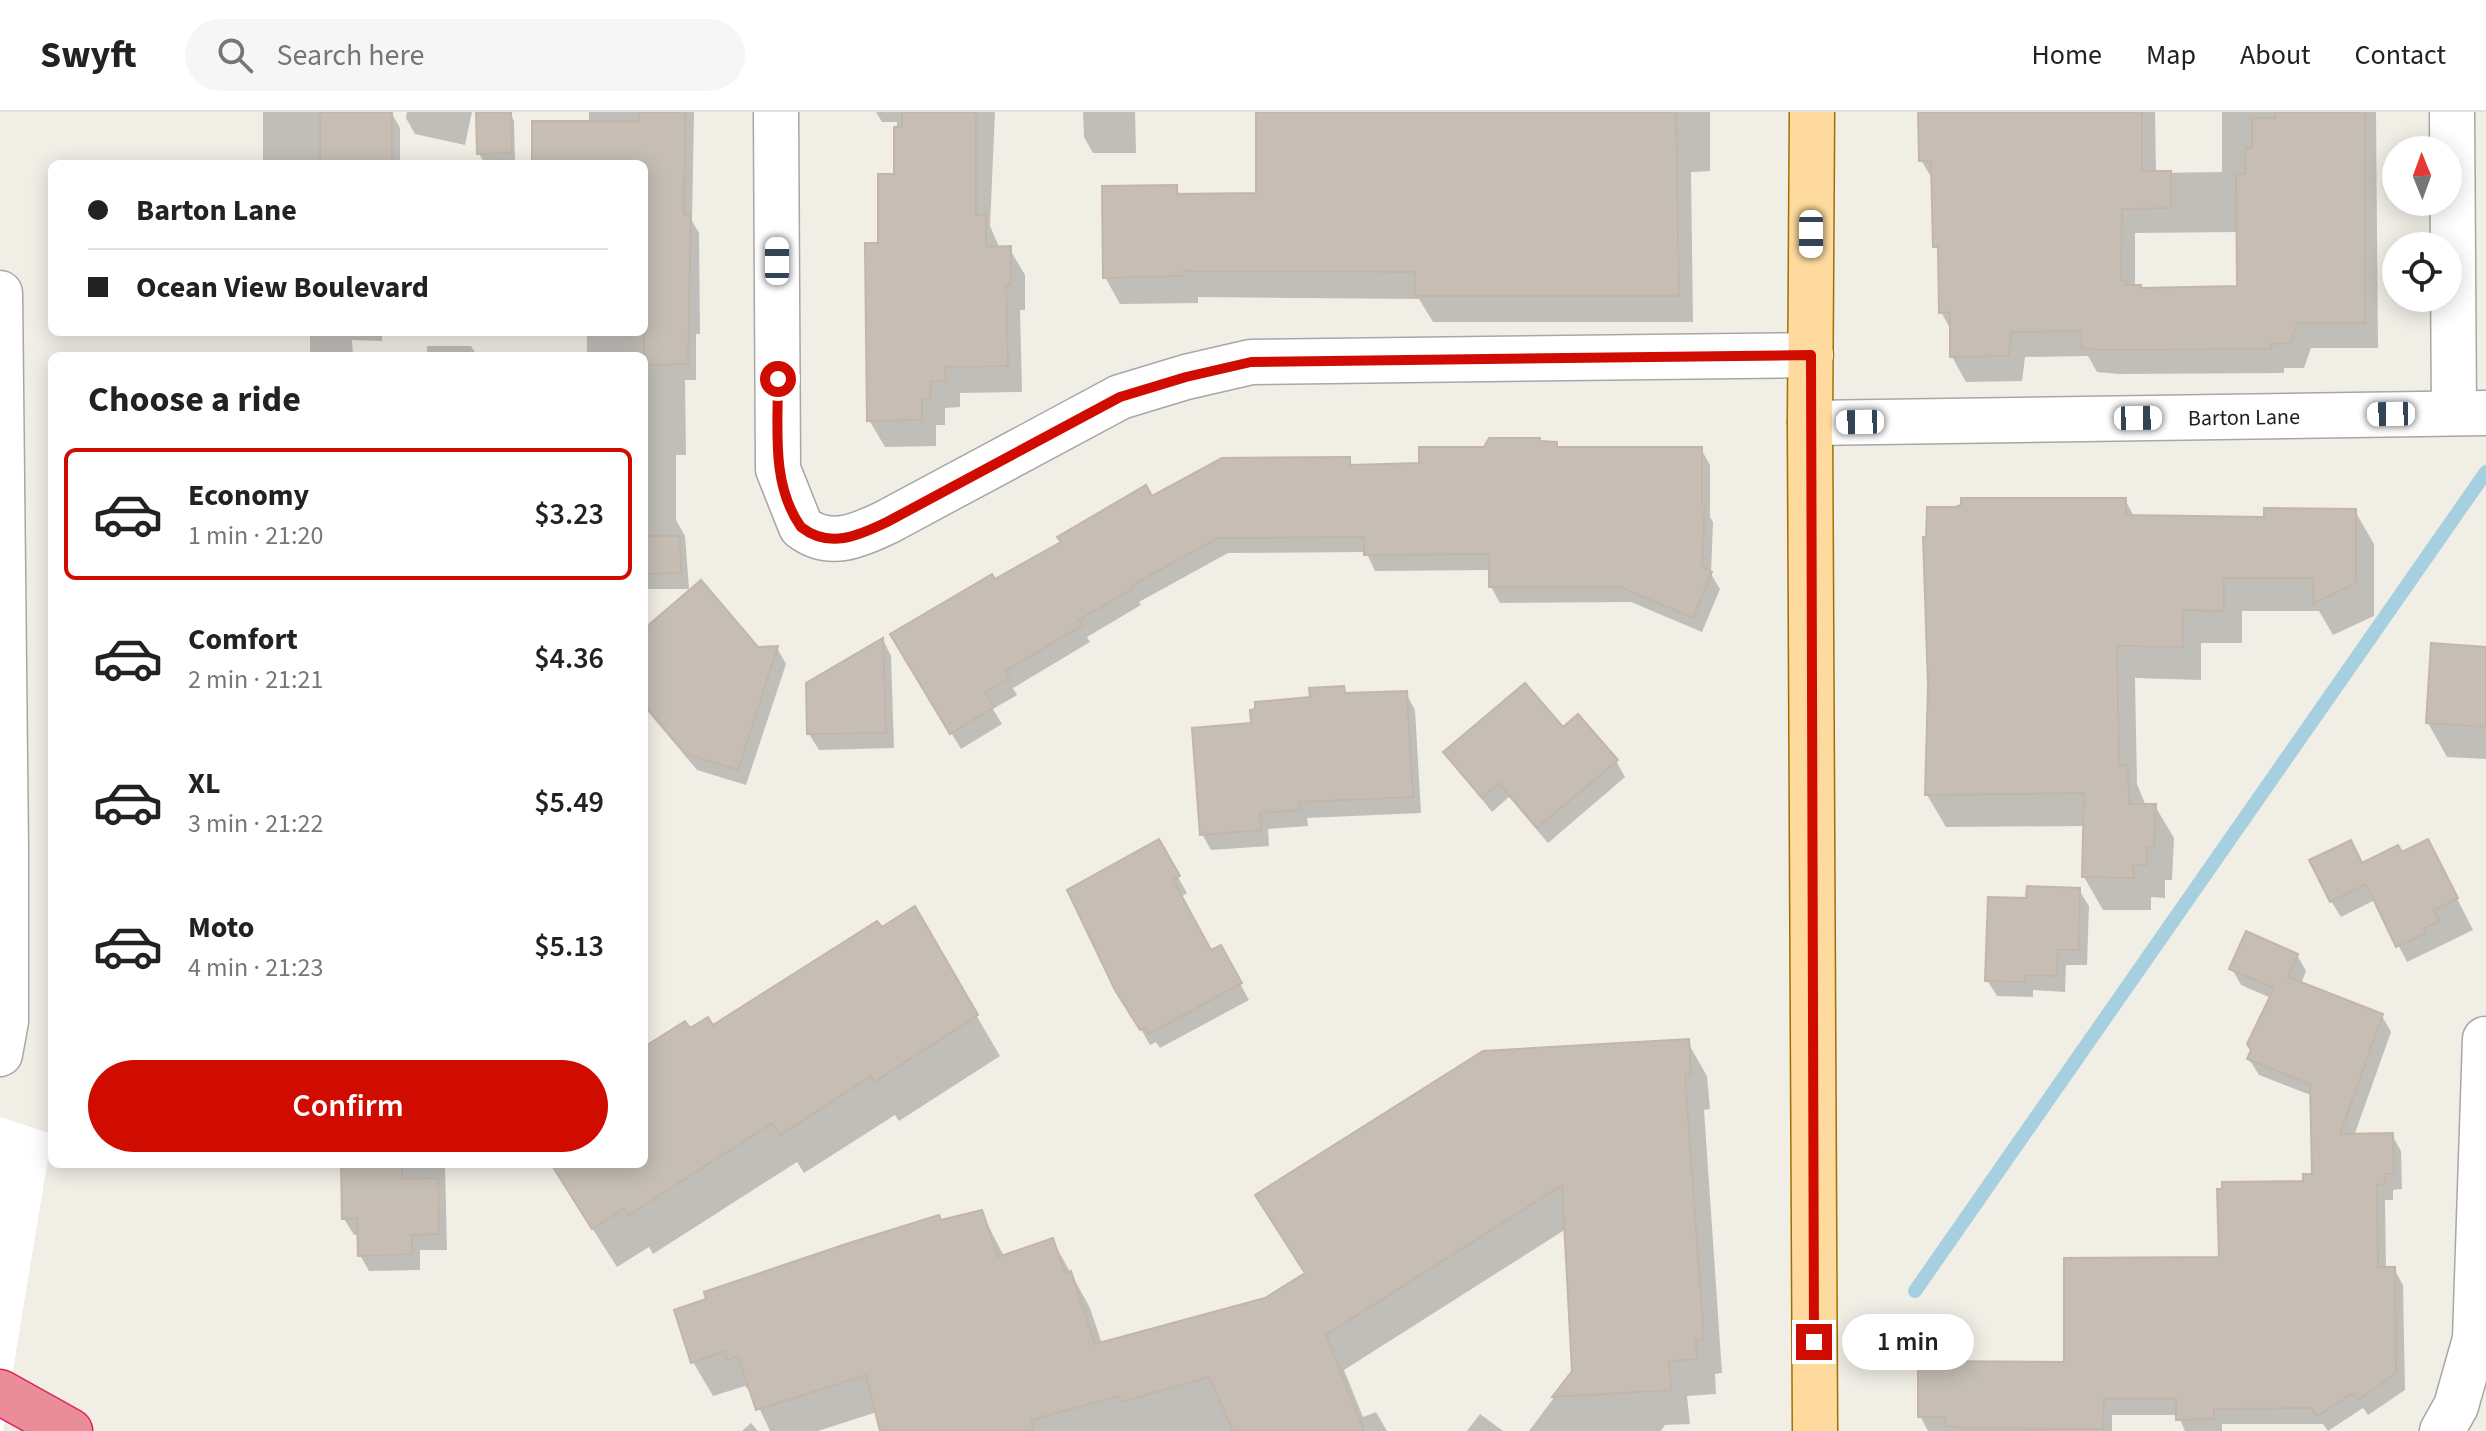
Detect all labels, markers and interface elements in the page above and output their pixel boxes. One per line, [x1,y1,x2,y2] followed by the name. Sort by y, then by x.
[185,19,745,91] search box
[40,28,137,82] text: Swyft
[213,33,257,77] icon: search
[277,34,424,77] text: Search here
[2031,35,2102,75] text: Home
[2146,35,2196,75] text: Map
[2240,35,2311,75] text: About
[2355,35,2446,75] text: Contact
[2382,136,2462,216] north arrow
[2382,136,2462,312] map controls
[136,189,297,232] text: Barton Lane
[1799,210,1823,258] car
[2382,232,2462,312] button: locate
[765,237,789,285] car
[136,266,429,309] text: Ocean View Boulevard
[760,361,796,397] route start
[88,374,301,425] text: Choose a ride
[2188,401,2300,434] street label: Barton Lane
[2367,402,2415,426] car
[2114,406,2162,430] car
[1836,410,1884,434] car
[188,474,309,517] text: Economy
[92,478,164,550] icon: car
[534,493,604,536] text: $3.23
[188,517,323,554] text: 1 min · 21:20
[188,618,298,661] text: Comfort
[92,622,164,694] icon: car
[534,637,604,680] text: $4.36
[188,661,323,698] text: 2 min · 21:21
[188,762,221,805] text: XL
[92,766,164,838] icon: car
[534,781,604,824] text: $5.49
[188,805,323,842] text: 3 min · 21:22
[188,906,254,949] text: Moto
[92,910,164,982] icon: car
[534,925,604,968] text: $5.13
[188,949,323,986] text: 4 min · 21:23
[88,1060,608,1152] button: Confirm
[1842,1314,1974,1370] callout: 1 min
[1877,1323,1939,1360] text: 1 min
[1796,1324,1832,1360] route end

